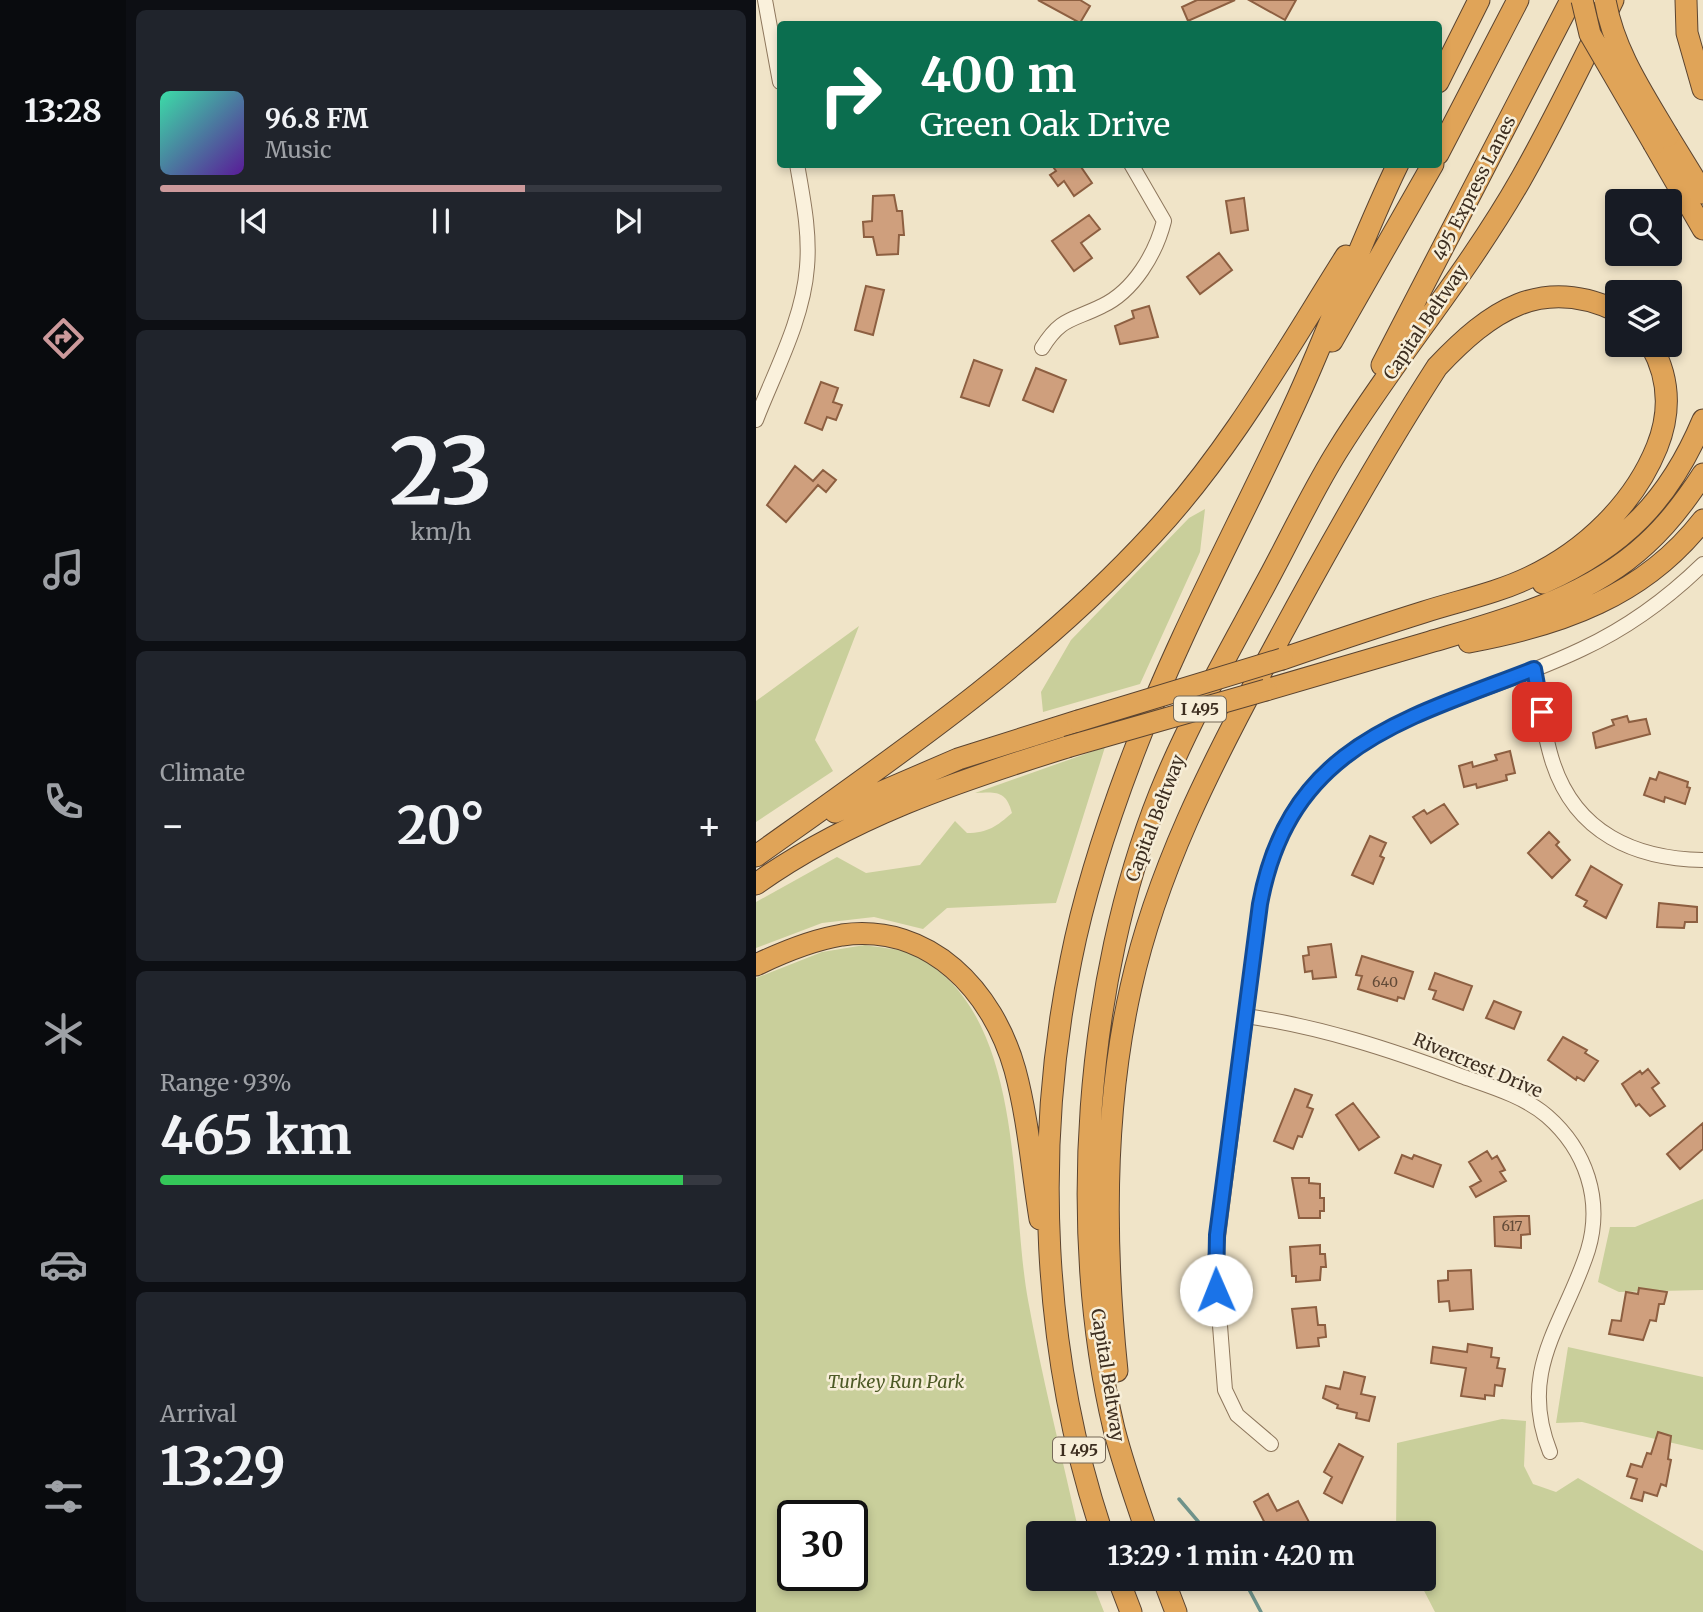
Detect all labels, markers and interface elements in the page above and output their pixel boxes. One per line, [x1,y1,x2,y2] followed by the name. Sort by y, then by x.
[920,44,1077,105] text: 400 m
[805,49,896,140] icon: right
[24,91,102,131] text: 13:28
[265,102,369,135] text: 96.8 FM
[920,105,1170,145] text: Green Oak Drive
[1428,112,1521,264] street label: 495 Express Lanes
[265,135,332,164] text: Music
[1605,189,1682,357] map controls
[1605,189,1682,266] button: search
[235,202,273,240] icon: previous
[422,202,460,240] icon: pause
[609,202,647,240] icon: next
[1378,260,1472,384] street label: Capital Beltway
[1605,280,1682,357] button: layers
[39,314,88,363] icon: directions
[389,414,493,529] text: 23
[411,517,471,546] text: km/h
[39,545,88,594] icon: music
[1512,682,1572,742] pin
[1523,693,1561,731] icon: arrive
[1174,696,1226,722] road number: I 495
[1120,751,1190,885] street label: Capital Beltway
[160,758,245,787] text: Climate
[39,777,88,826] icon: phone
[397,793,485,858] text: 20°
[160,802,185,849] text: −
[697,802,722,849] text: +
[1372,973,1398,991] house number: 640
[39,1009,88,1058] icon: climate
[1410,1027,1546,1103] street label: Rivercrest Drive
[160,1068,292,1097] text: Range · 93%
[160,1103,352,1168] text: 465 km
[1501,1217,1523,1235] house number: 617
[39,1240,88,1289] icon: car
[1179,1253,1253,1327] position arrow
[1086,1307,1130,1444] street label: Capital Beltway
[828,1370,964,1393] park label: Turkey Run Park
[160,1399,237,1428] text: Arrival
[160,1434,286,1499] text: 13:29
[1053,1438,1105,1462] road number: I 495
[39,1472,88,1521] icon: filters
[777,1500,868,1591] speed limit sign: 30
[1108,1539,1354,1572] text: 13:29 · 1 min · 420 m

